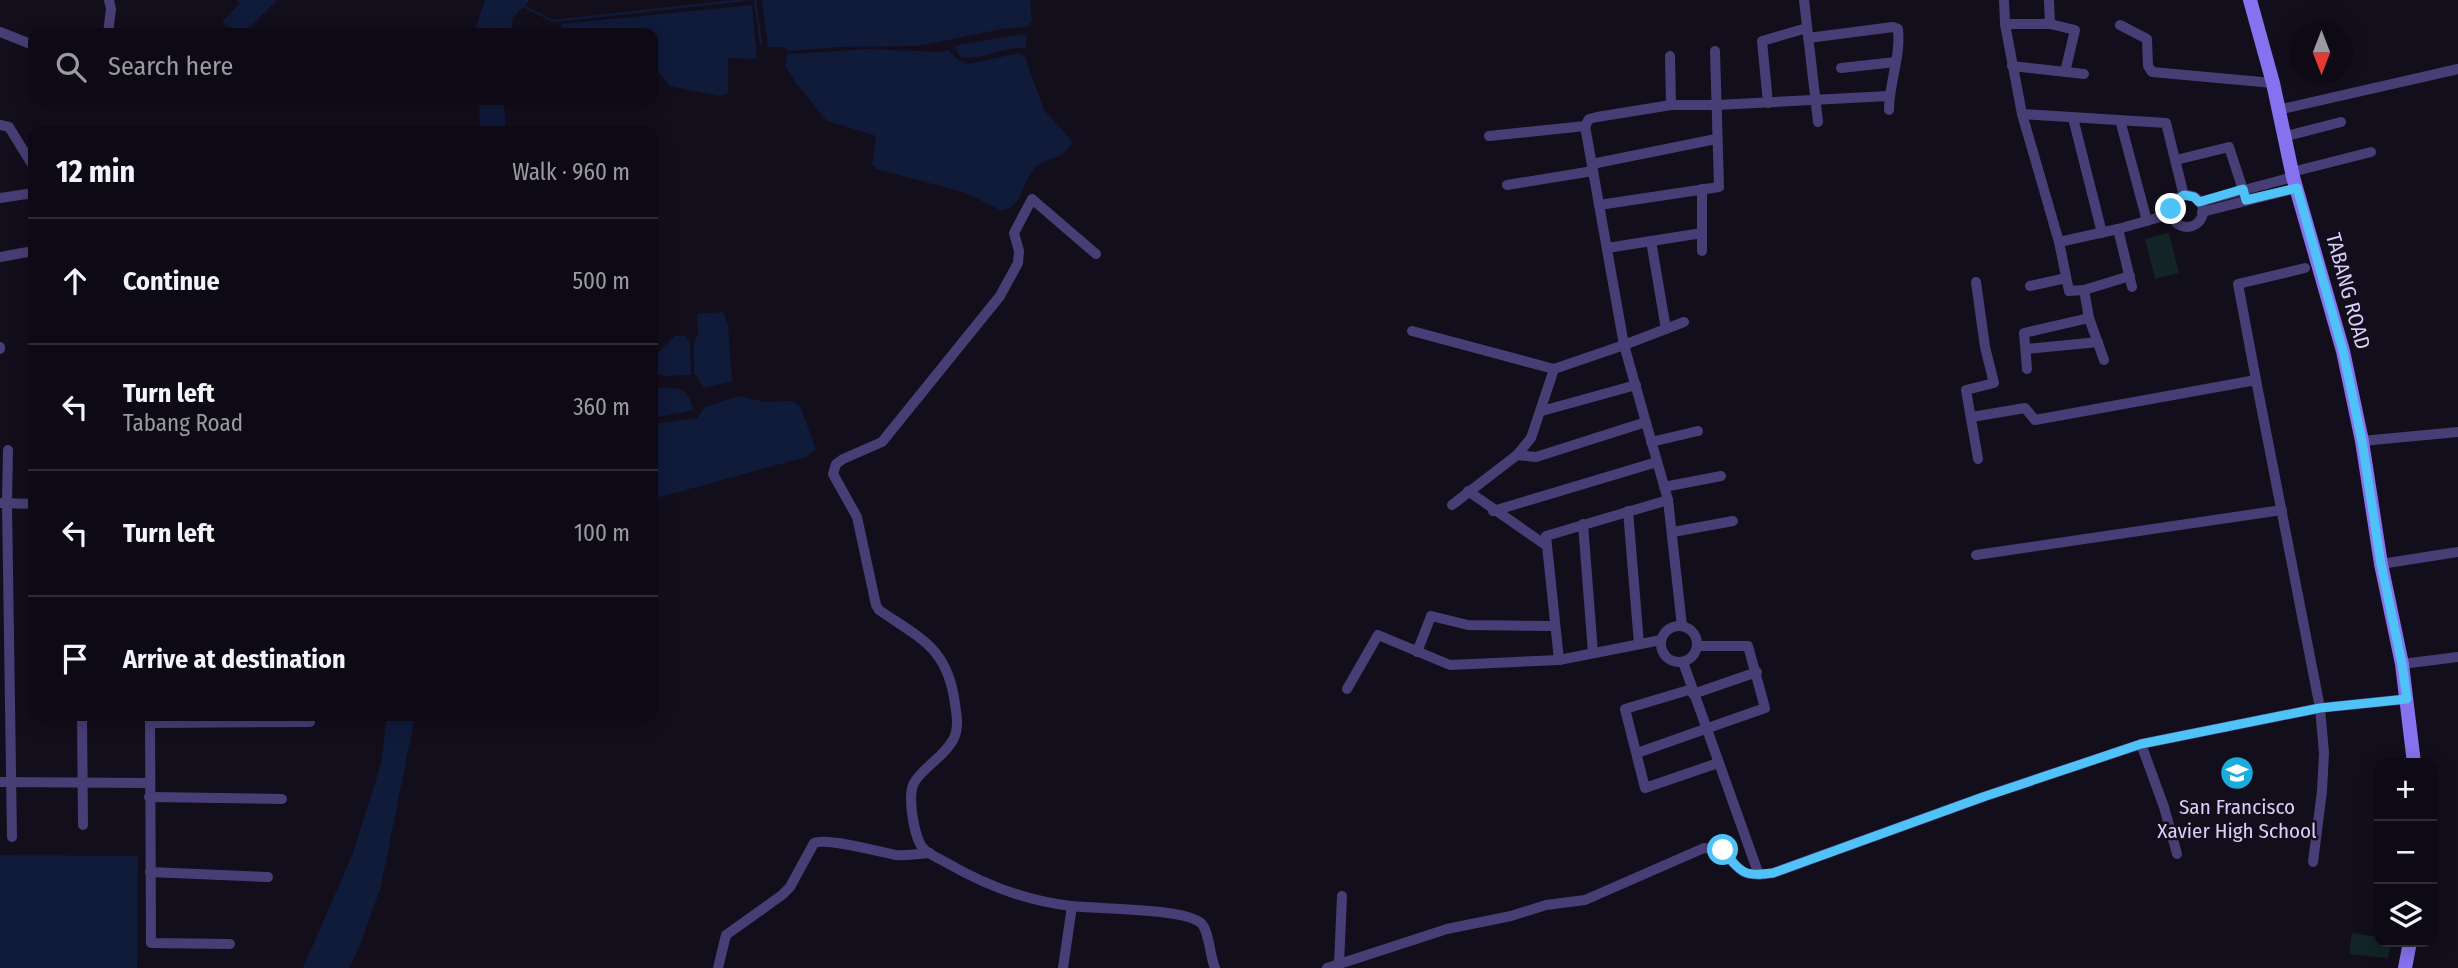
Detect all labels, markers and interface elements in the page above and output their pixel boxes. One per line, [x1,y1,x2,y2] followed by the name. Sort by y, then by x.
[2290,21,2353,84] north arrow
[28,28,658,105] search box
[52,48,90,86] icon: search
[108,51,233,82] text: Search here
[56,154,135,190] text: 12 min
[512,158,630,186] text: Walk · 960 m
[2155,193,2186,224] route end
[2320,230,2376,352] street label: TABANG ROAD
[56,262,94,300] icon: ahead
[123,266,220,297] text: Continue
[572,267,630,295] text: 500 m
[123,378,215,409] text: Turn left
[56,388,94,426] icon: left
[573,393,630,421] text: 360 m
[123,409,243,437] text: Tabang Road
[56,514,94,552] icon: left
[123,518,215,549] text: Turn left
[574,519,630,547] text: 100 m
[56,640,94,678] icon: arrive
[123,644,346,675] text: Arrive at destination
[2218,754,2256,792] school or university icon: San Francisco Xavier High School
[2374,758,2437,947] map controls
[2374,758,2437,821] button: +
[2157,794,2317,844] place label: San Francisco Xavier High School
[2374,821,2437,884] button: −
[1707,834,1738,865] route start
[2374,884,2437,947] button: layers

